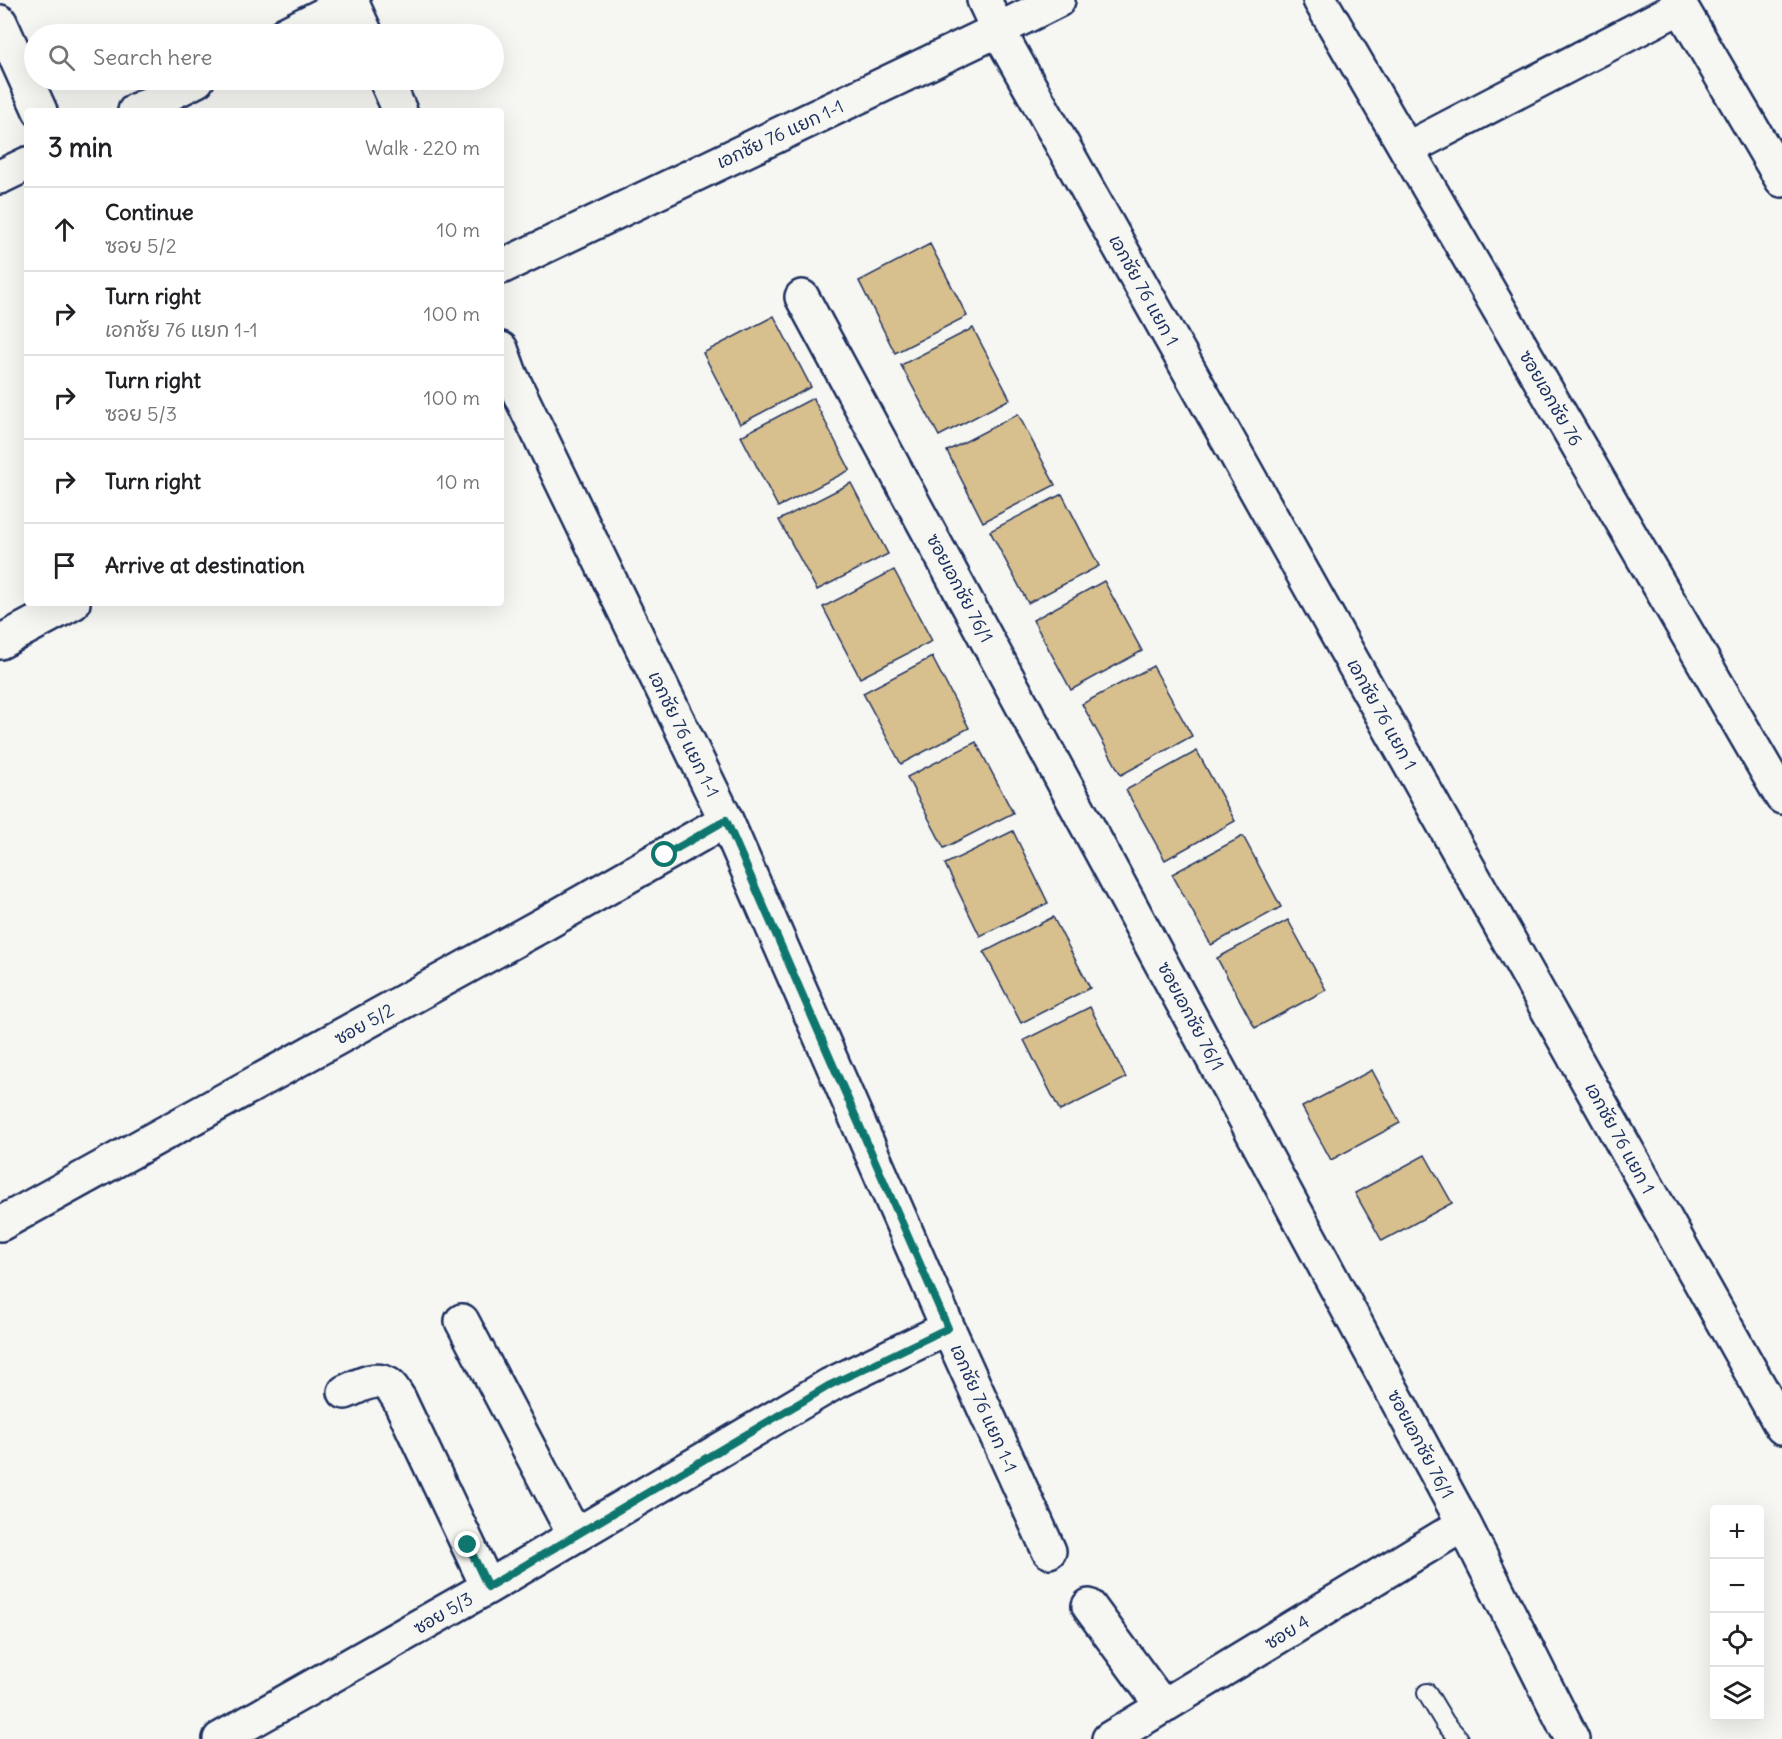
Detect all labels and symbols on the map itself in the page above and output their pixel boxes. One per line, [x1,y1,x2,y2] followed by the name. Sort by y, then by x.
[713,95,847,173] street label: เอกชัย 76 แยก 1-1
[1104,230,1184,350] street label: เอกชัย 76 แยก 1
[1514,346,1588,450] street label: ซอยเอกชัย 76
[922,530,998,646] street label: ซอยเอกชัย 76/1
[1342,654,1422,774] street label: เอกชัย 76 แยก 1
[644,667,724,801] street label: เอกชัย 76 แยก 1-1
[651,841,677,867] route start
[1153,958,1229,1074] street label: ซอยเอกชัย 76/1
[330,998,398,1050] street label: ซอย 5/2
[1580,1078,1660,1198] street label: เอกชัย 76 แยก 1
[946,1341,1022,1475] street label: เอกชัย 76 แยก 1-1
[1383,1386,1459,1502] street label: ซอยเอกชัย 76/1
[454,1531,480,1557] route end
[409,1587,477,1639] street label: ซอย 5/3
[1260,1610,1314,1654] street label: ซอย 4

